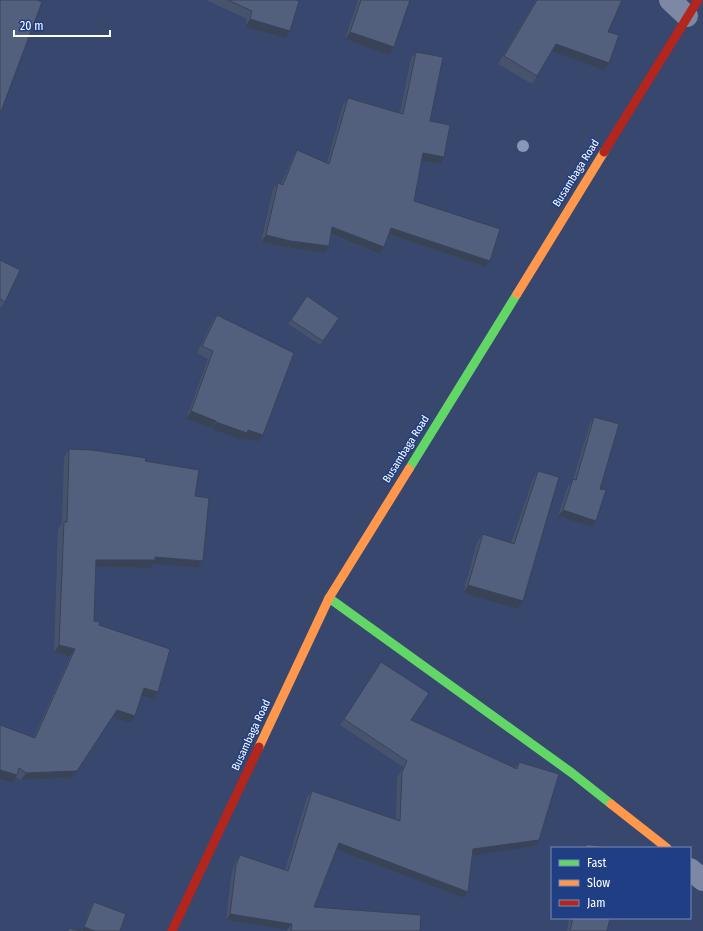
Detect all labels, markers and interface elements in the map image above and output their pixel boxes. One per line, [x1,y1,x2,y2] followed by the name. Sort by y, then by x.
[14,12,110,38] scale bar
[20,19,44,33] text: 20 m
[550,137,602,209] street label: Busambaga Road
[380,413,432,485] street label: Busambaga Road
[229,697,273,773] street label: Busambaga Road
[551,847,691,919] legend
[587,856,606,870] text: Fast
[587,876,610,890] text: Slow
[587,896,605,910] text: Jam

